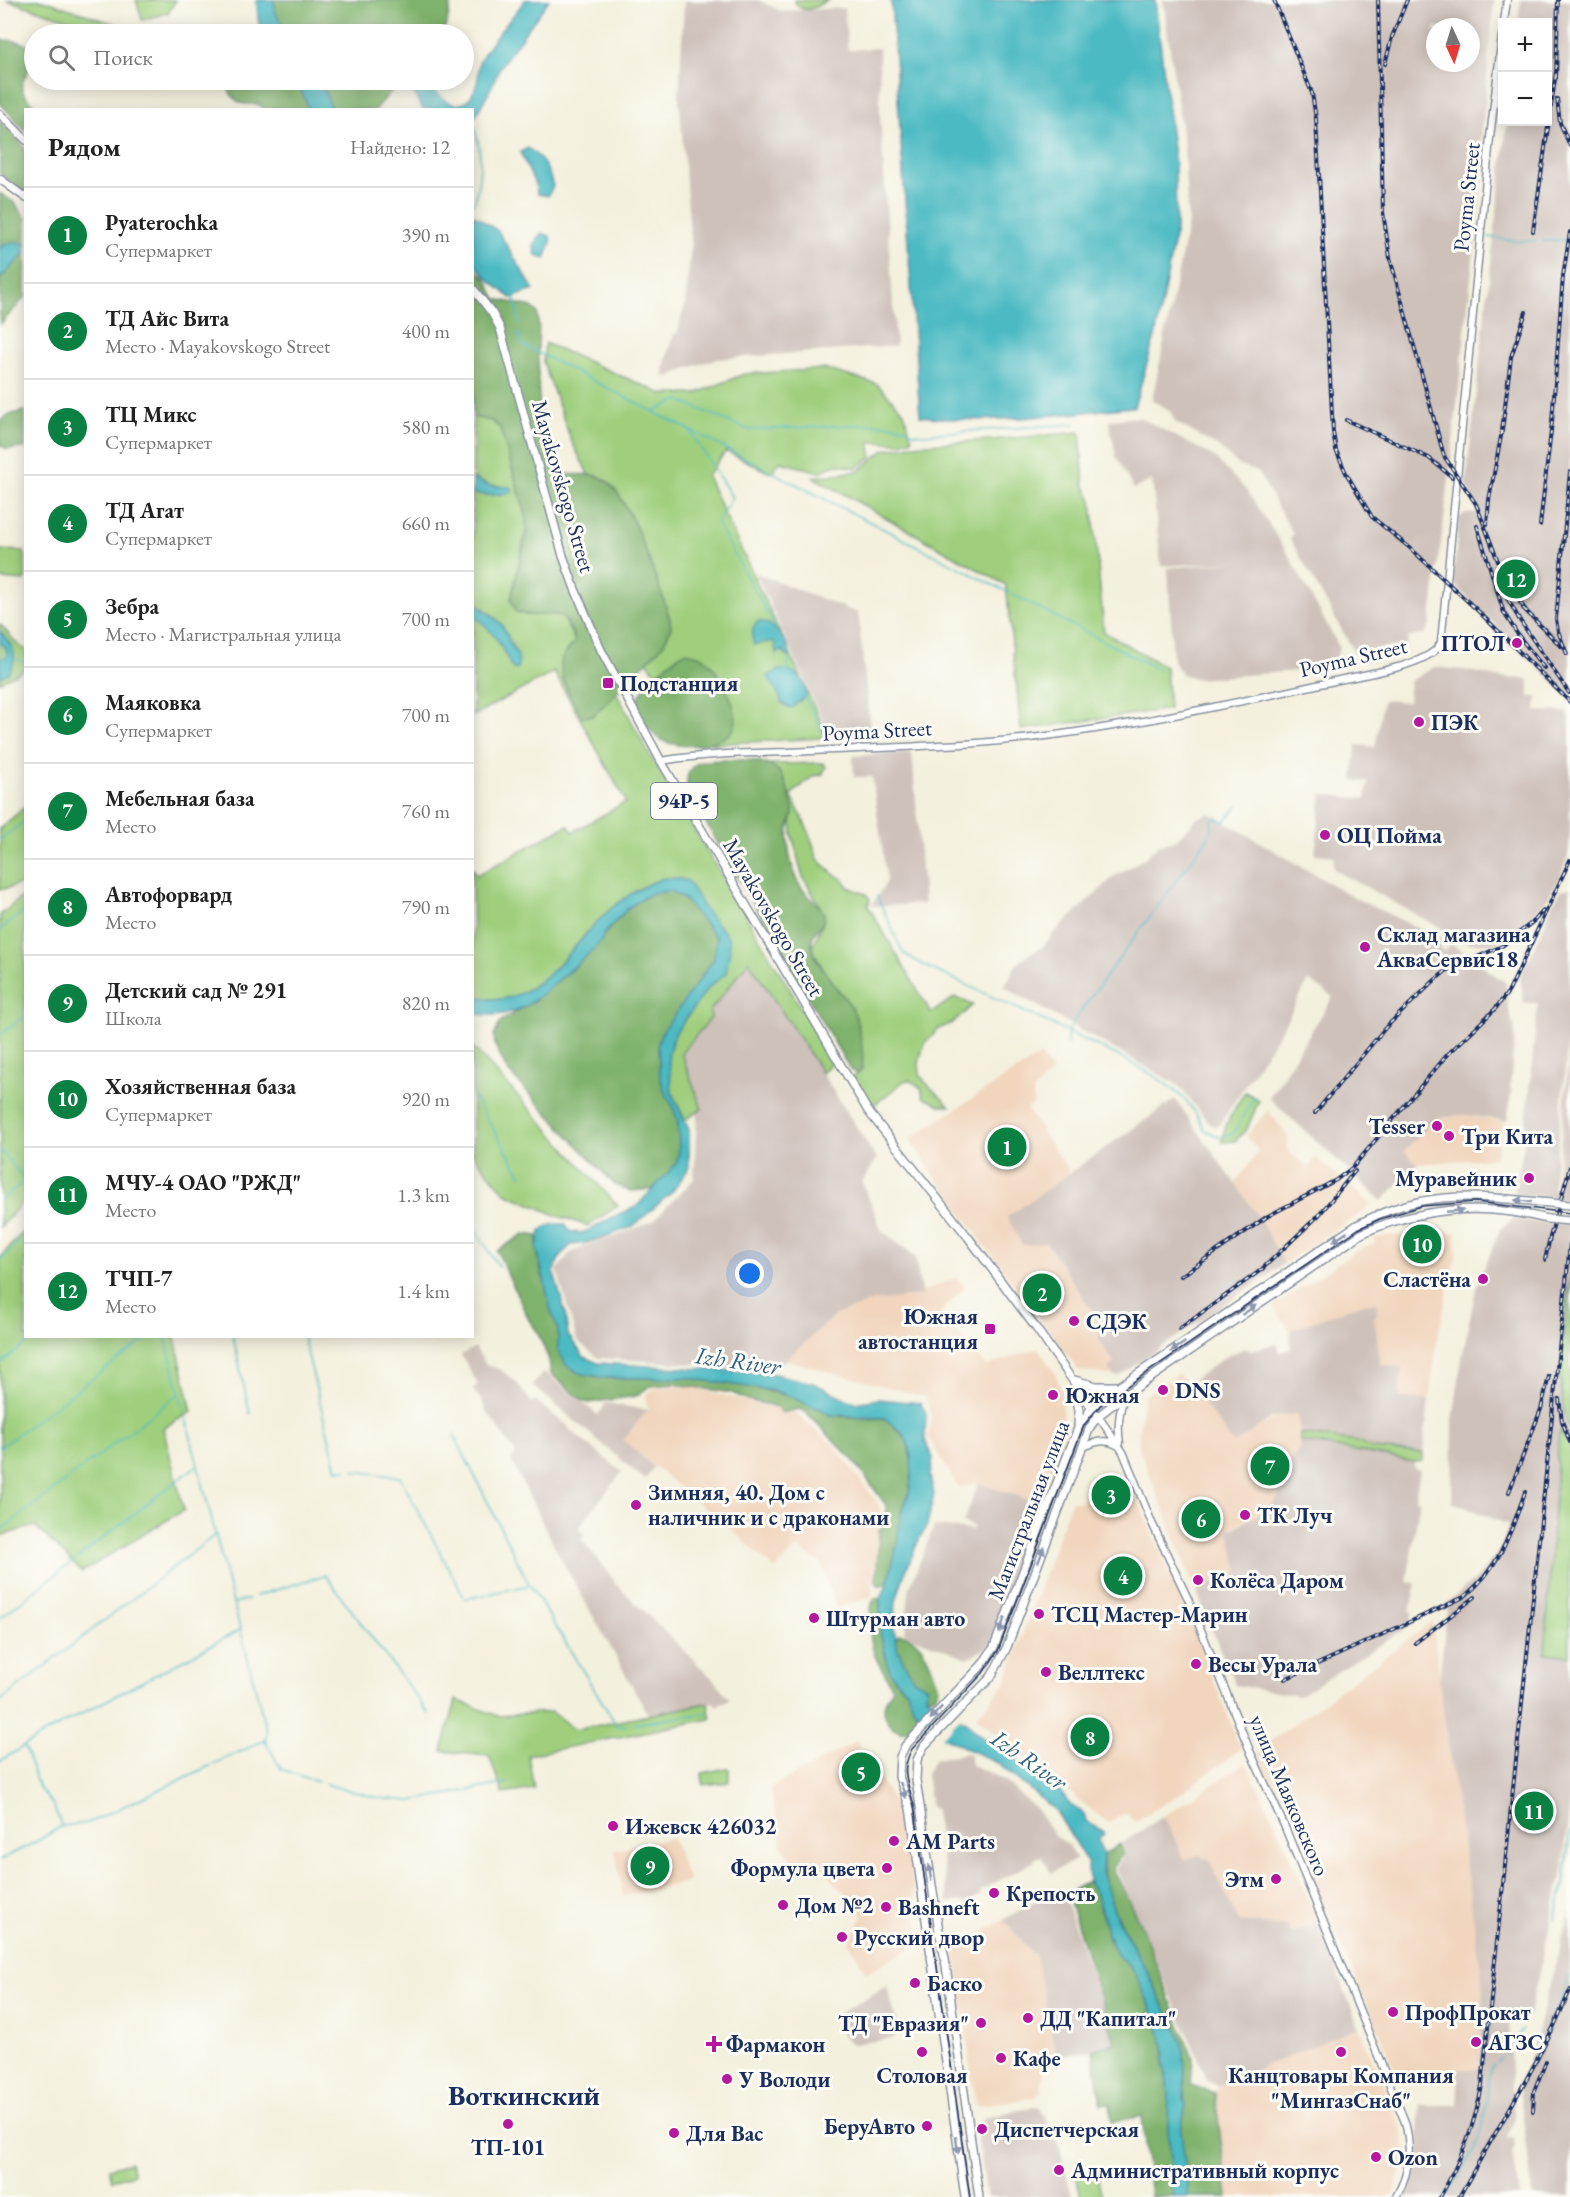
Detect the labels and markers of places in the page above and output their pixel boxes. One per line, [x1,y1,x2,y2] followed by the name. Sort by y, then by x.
[1496,556,1536,602] pin: 12
[1441,629,1505,658] place label: ПТОЛ
[1510,636,1524,650] marker: ПТОЛ
[620,669,739,698] place label: Подстанция
[601,676,615,690] marker: Подстанция
[1431,708,1479,737] place label: ПЭК
[1412,715,1426,729] marker: ПЭК
[1337,821,1442,850] place label: ОЦ Пойма
[1318,828,1332,842] marker: ОЦ Пойма
[1376,920,1531,974] place label: Склад магазина АкваСервис18
[1358,940,1372,954] marker: Склад магазина АкваСервис18
[1369,1112,1426,1141] place label: Tesser
[1430,1119,1444,1133] marker: Tesser
[1461,1122,1554,1151] place label: Три Кита
[988,1124,1026,1170] pin: 1
[1442,1129,1456,1143] marker: Три Кита
[1395,1164,1518,1193] place label: Муравейник
[1522,1171,1536,1185] marker: Муравейник
[1402,1222,1442,1266] pin: 10
[1383,1265,1471,1294] place label: Сластёна
[1022,1270,1062,1316] pin: 2
[1476,1272,1490,1286] marker: Сластёна
[858,1302,978,1356] place label: Южная автостанция
[1086,1307,1148,1336] place label: СДЭК
[1067,1314,1081,1328] marker: СДЭК
[983,1322,997,1336] marker: Южная автостанция
[1175,1376,1221,1405] place label: DNS
[1065,1381,1140,1410] place label: Южная
[1156,1383,1170,1397] marker: DNS
[1046,1388,1060,1402] marker: Южная
[1250,1444,1290,1488] pin: 7
[1092,1472,1130,1518] pin: 3
[648,1478,889,1532] place label: Зимняя, 40. Дом с наличник и с драконами
[1182,1496,1220,1541] pin: 6
[629,1498,643,1512] marker: Зимняя, 40. Дом с наличник и с драконами
[1257,1501,1332,1530] place label: ТК Луч
[1238,1508,1252,1522] marker: ТК Луч
[1104,1554,1142,1598] pin: 4
[1210,1566,1344,1595] place label: Колёса Даром
[1191,1573,1205,1587] marker: Колёса Даром
[1051,1600,1248,1629] place label: ТСЦ Мастер-Марин
[826,1604,965,1633] place label: Штурман авто
[1032,1607,1046,1621] marker: ТСЦ Мастер-Марин
[807,1611,821,1625] marker: Штурман авто
[1208,1650,1318,1679] place label: Весы Урала
[1189,1657,1203,1671] marker: Весы Урала
[1058,1658,1145,1687] place label: Веллтекс
[1039,1665,1053,1679] marker: Веллтекс
[1070,1714,1110,1760] pin: 8
[842,1750,880,1794] pin: 5
[1514,1788,1553,1834] pin: 11
[625,1812,777,1841] place label: Ижевск 426032
[606,1819,620,1833] marker: Ижевск 426032
[905,1827,995,1856] place label: AM Parts
[887,1834,901,1848] marker: AM Parts
[630,1844,670,1888] pin: 9
[731,1854,875,1883] place label: Формула цвета
[880,1861,894,1875] marker: Формула цвета
[1225,1865,1264,1894] place label: Этм
[1269,1872,1283,1886] marker: Этм
[1006,1879,1096,1908] place label: Крепость
[987,1886,1001,1900] marker: Крепость
[795,1891,874,1920] place label: Дом №2
[898,1893,980,1922] place label: Bashneft
[776,1898,790,1912] marker: Дом №2
[879,1900,893,1914] marker: Bashneft
[854,1923,984,1952] place label: Русский двор
[835,1930,849,1944] marker: Русский двор
[927,1969,982,1998] place label: Баско
[908,1976,922,1990] marker: Баско
[1405,1998,1531,2027] place label: ПрофПрокат
[1040,2004,1176,2033] place label: ДД "Капитал"
[1386,2005,1400,2019] marker: ПрофПрокат
[838,2009,969,2038] place label: ТД "Евразия"
[1021,2011,1035,2025] marker: ДД "Капитал"
[974,2016,988,2030] marker: ТД "Евразия"
[1487,2028,1543,2057] place label: АГЗС
[726,2030,826,2059] place label: Фармакон
[1469,2035,1483,2049] marker: АГЗС
[707,2037,721,2051] marker: Фармакон
[1013,2044,1061,2073] place label: Кафе
[915,2045,929,2059] marker: Столовая
[1334,2045,1348,2059] marker: Канцтовары Компания "МингазСнаб"
[994,2051,1008,2065] marker: Кафе
[876,2061,968,2090] place label: Столовая
[1228,2061,1454,2115] place label: Канцтовары Компания "МингазСнаб"
[738,2065,830,2094] place label: У Володи
[720,2072,734,2086] marker: У Володи
[824,2112,915,2141] place label: БеруАвто
[994,2115,1139,2144] place label: Диспетчерская
[501,2117,515,2131] marker: ТП-101
[686,2119,763,2148] place label: Для Вас
[920,2119,934,2133] marker: БеруАвто
[975,2122,989,2136] marker: Диспетчерская
[667,2126,681,2140] marker: Для Вас
[471,2133,545,2162] place label: ТП-101
[1388,2143,1438,2172] place label: Ozon
[1369,2150,1383,2164] marker: Ozon
[1070,2156,1339,2185] place label: Административный корпус
[1052,2163,1066,2177] marker: Административный корпус

